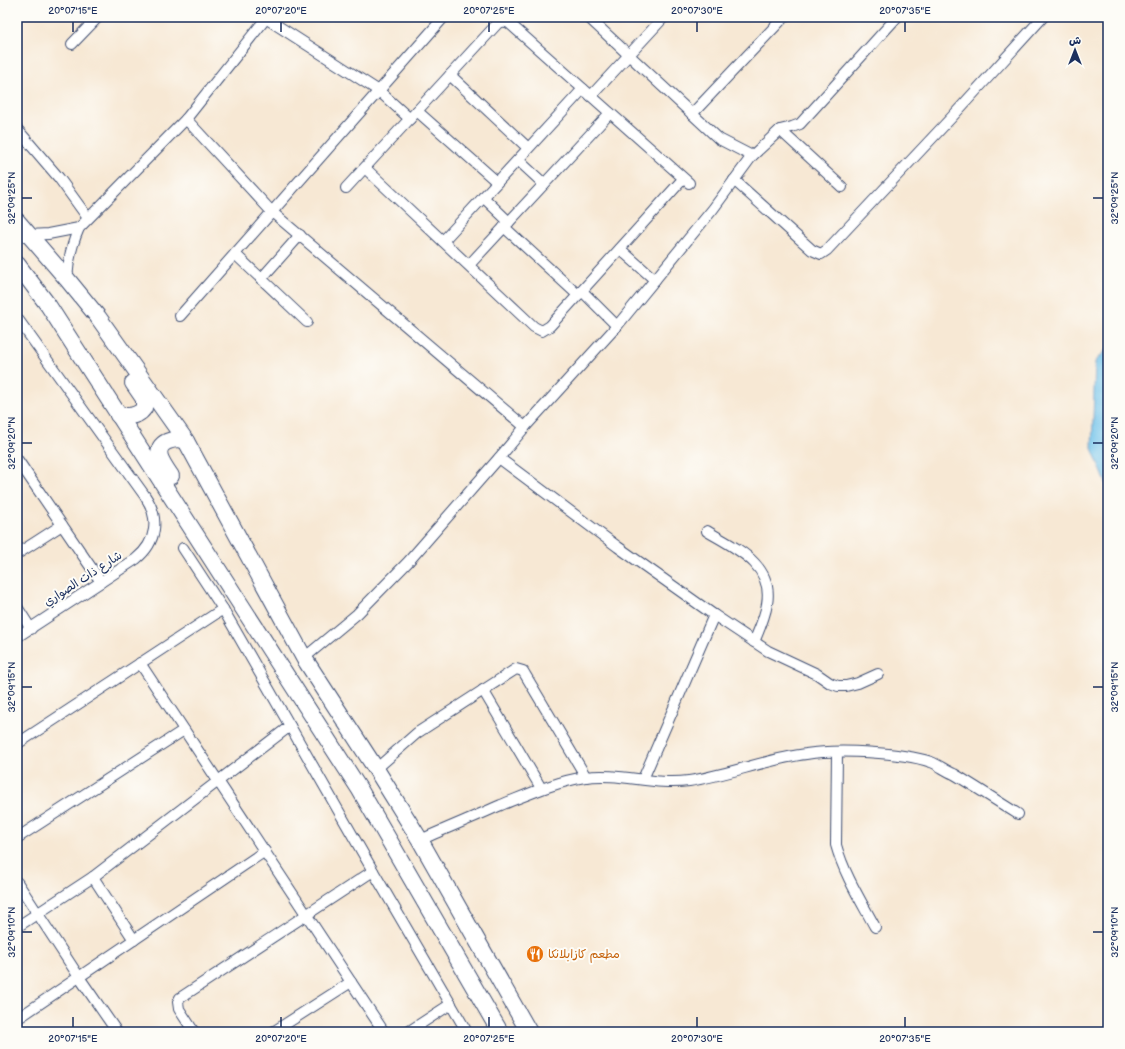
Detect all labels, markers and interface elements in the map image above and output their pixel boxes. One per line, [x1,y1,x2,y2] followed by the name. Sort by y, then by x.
[48,5,98,17] text: 20°07'15"E
[255,5,307,17] text: 20°07'20"E
[463,5,515,17] text: 20°07'25"E
[671,5,723,17] text: 20°07'30"E
[879,5,931,17] text: 20°07'35"E
[1055,30,1095,70] north arrow
[1069,34,1081,47] text: ش
[6,171,18,225] text: 32°09'25"N
[1109,171,1121,225] text: 32°09'25"N
[6,416,18,470] text: 32°09'20"N
[1109,416,1121,470] text: 32°09'20"N
[41,548,126,611] street label: شارع ذات الصواري
[6,661,18,713] text: 32°09'15"N
[1109,661,1121,713] text: 32°09'15"N
[6,906,18,958] text: 32°09'10"N
[1109,906,1121,958] text: 32°09'10"N
[525,944,545,964] restaurant icon: مطعم كازابلانكا
[548,947,620,963] place label: مطعم كازابلانكا
[48,1033,98,1045] text: 20°07'15"E
[255,1033,307,1045] text: 20°07'20"E
[463,1033,515,1045] text: 20°07'25"E
[671,1033,723,1045] text: 20°07'30"E
[879,1033,931,1045] text: 20°07'35"E

